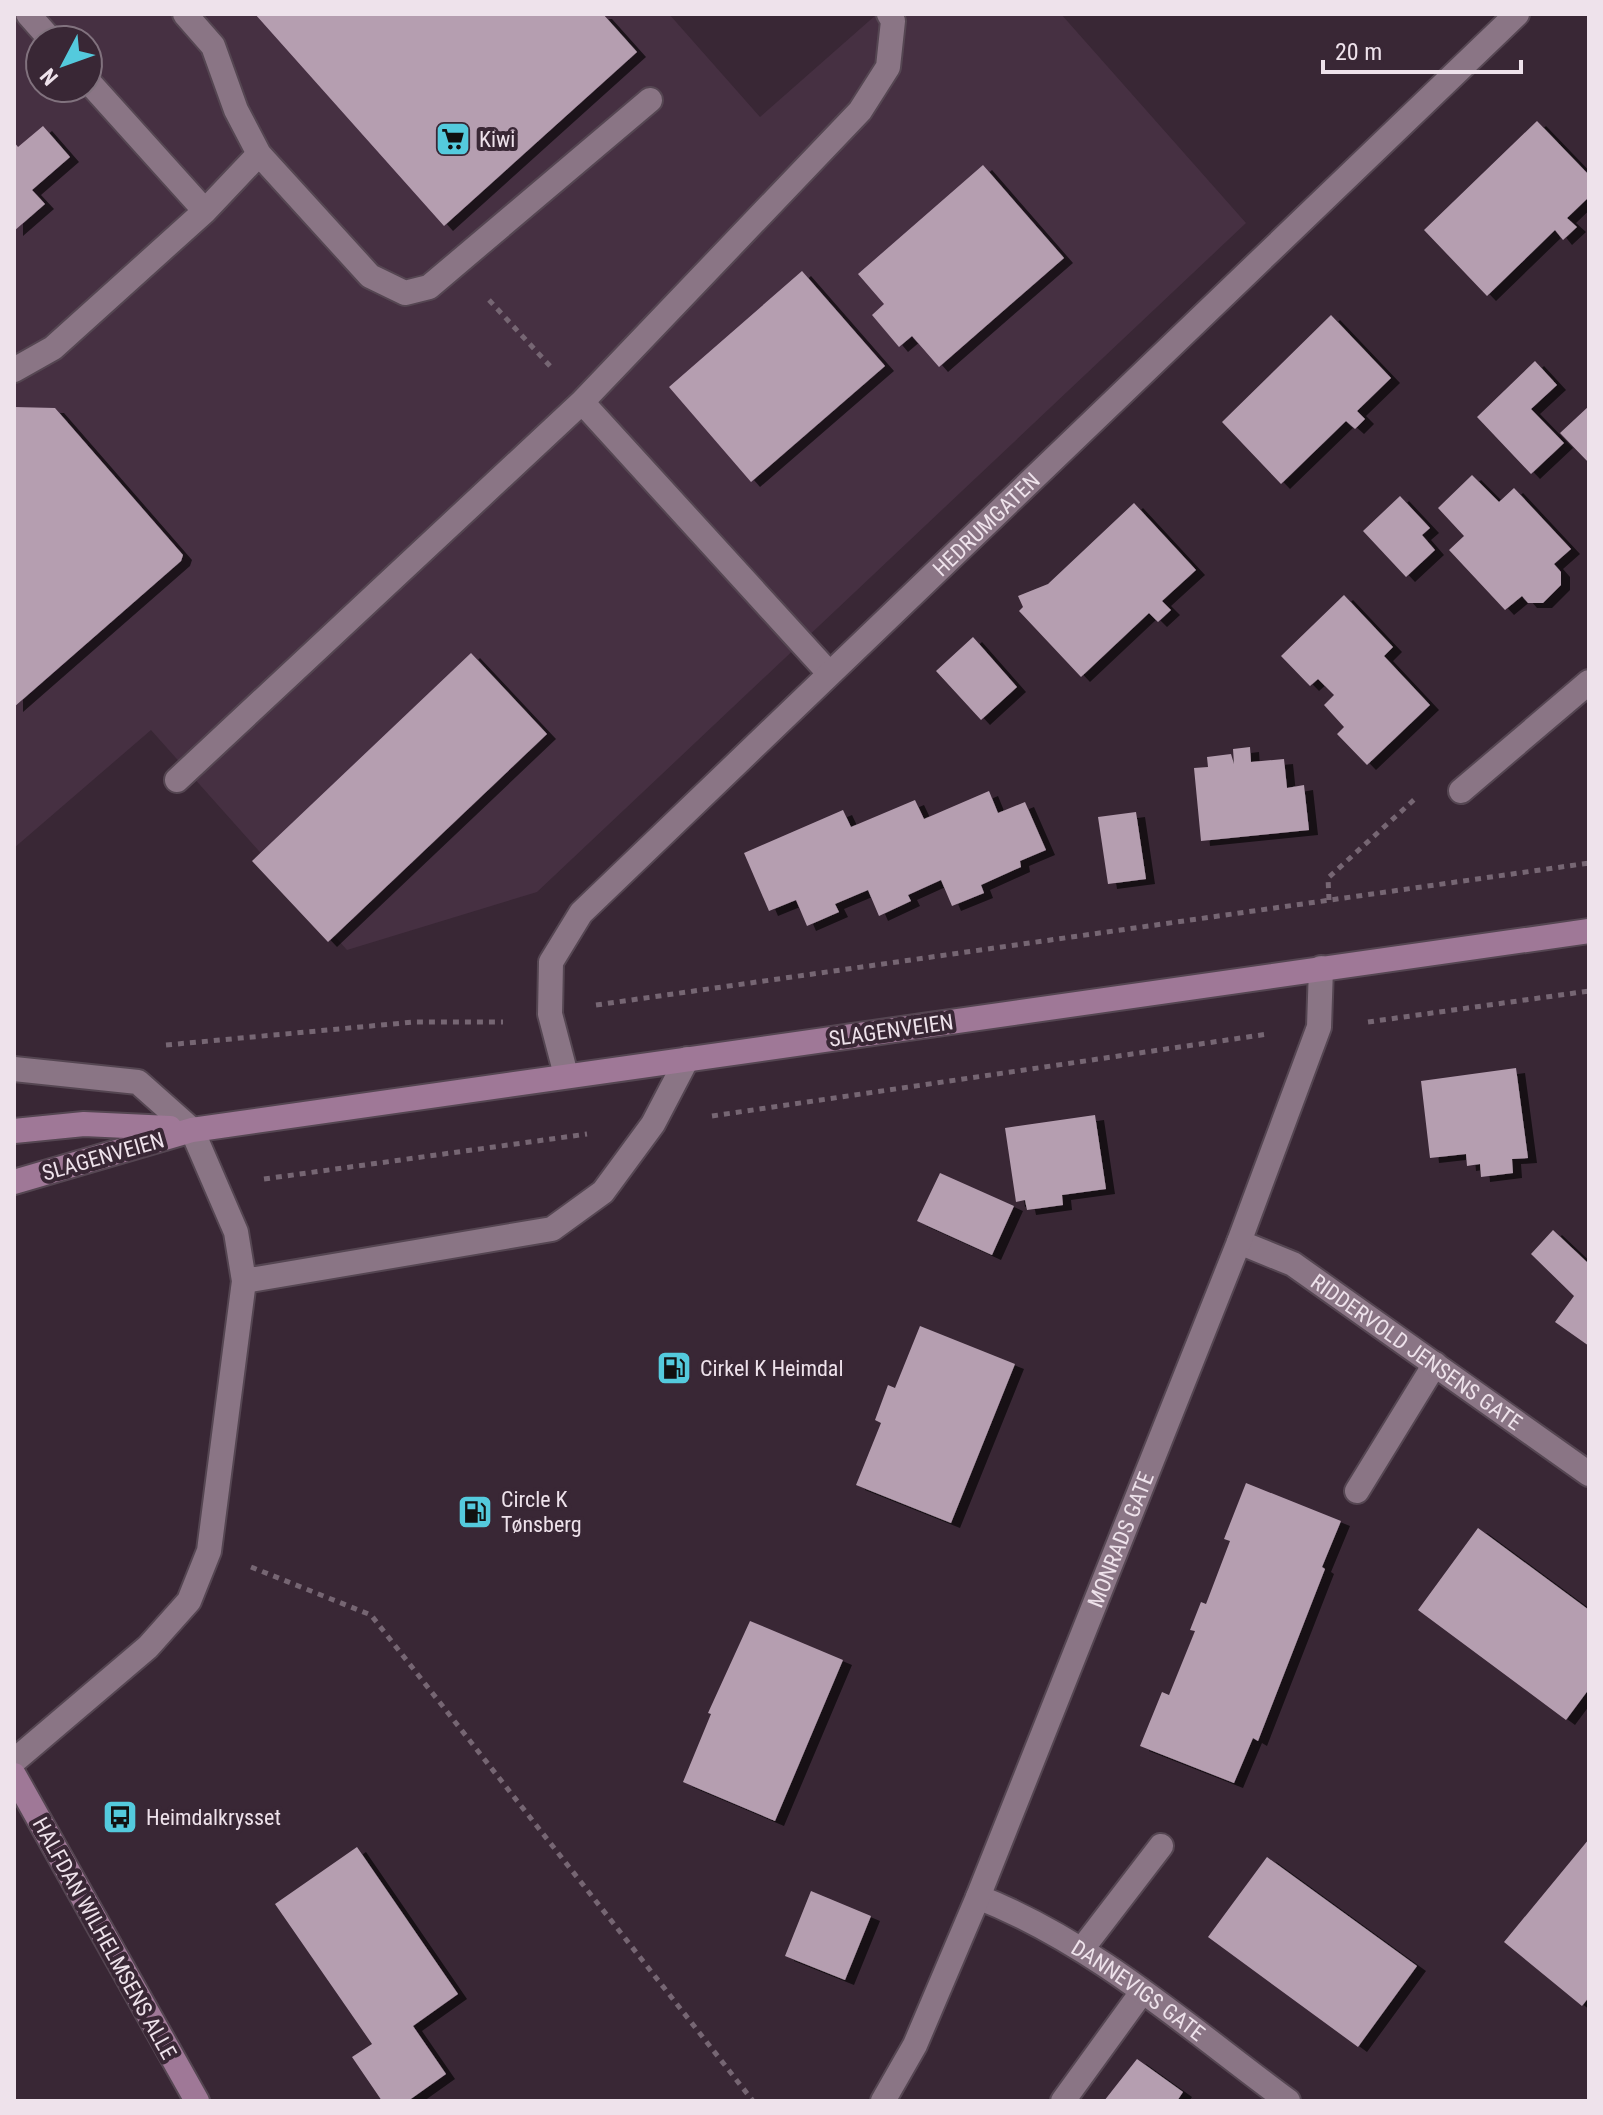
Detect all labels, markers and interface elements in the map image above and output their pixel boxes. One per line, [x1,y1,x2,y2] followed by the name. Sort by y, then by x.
[24,24,104,104] north arrow
[1323,24,1521,74] scale bar
[1335,38,1382,66] text: 20 m
[35,64,63,90] text: N
[434,120,472,158] supermarket icon: Kiwi
[479,127,515,152] place label: Kiwi
[928,468,1045,581] street label: HEDRUMGATEN
[827,1009,955,1052] street label: SLAGENVEIEN
[39,1127,167,1186] street label: SLAGENVEIEN
[1306,1269,1527,1436] street label: RIDDERVOLD JENSENS GATE
[655,1349,693,1387] fuel station icon: Cirkel K Heimdal
[700,1356,843,1381] place label: Cirkel K Heimdal
[1083,1468,1159,1611] street label: MONRADS GATE
[501,1487,582,1537] place label: Circle K Tønsberg
[456,1493,494,1531] fuel station icon: Circle K Tønsberg
[101,1798,139,1836] bus stop icon: Heimdalkrysset
[146,1805,281,1830] place label: Heimdalkrysset
[28,1813,182,2064] street label: HALFDAN WILHELMSENS ALLE
[1067,1935,1210,2046] street label: DANNEVIGS GATE

